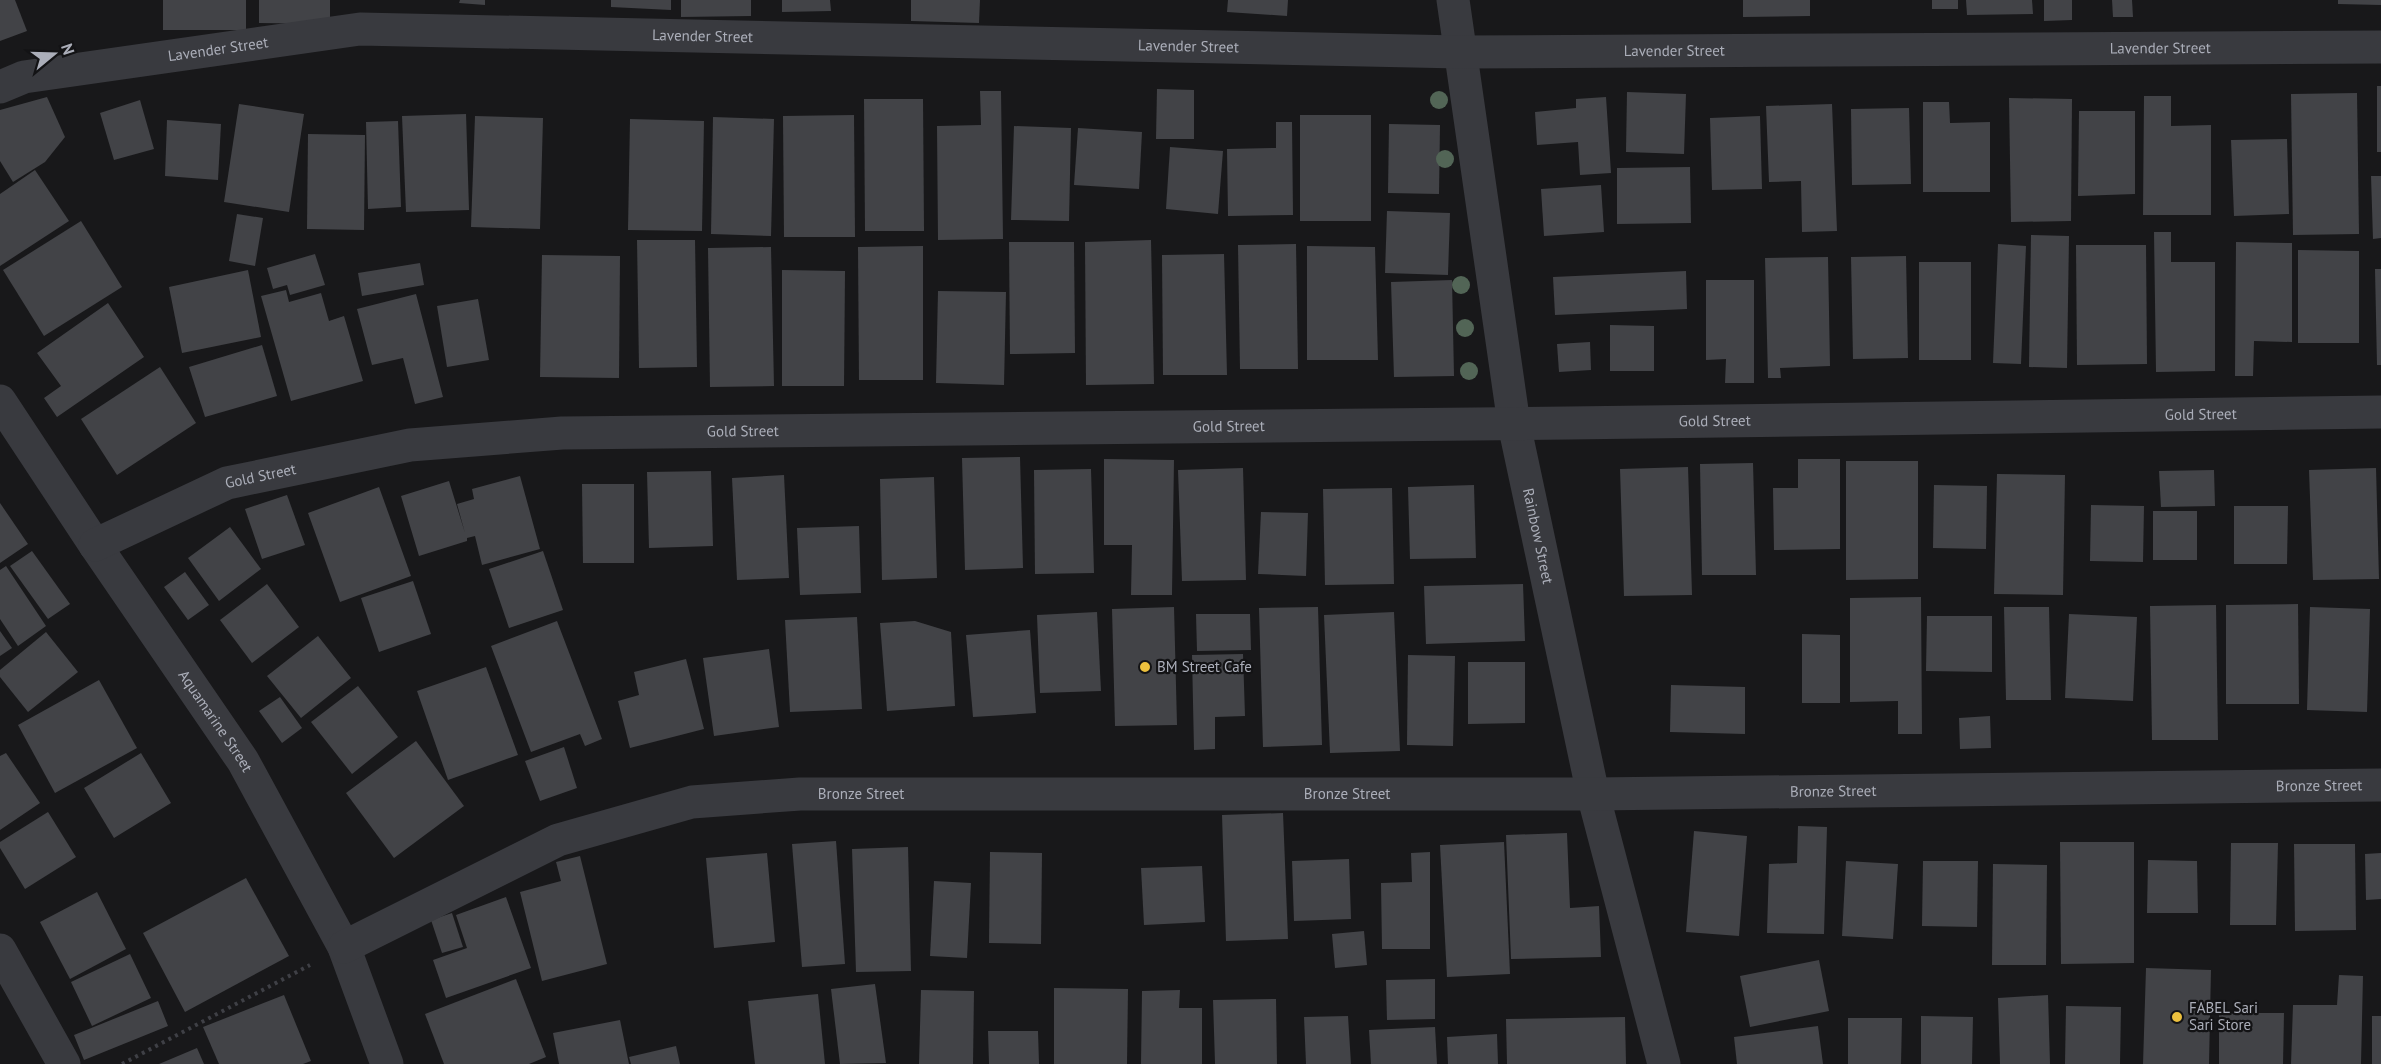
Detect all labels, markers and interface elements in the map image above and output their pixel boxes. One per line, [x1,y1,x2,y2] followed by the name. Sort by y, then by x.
[24,24,84,84] north arrow
[652,25,753,46] street label: Lavender Street
[167,32,269,65] street label: Lavender Street
[1138,35,1239,56] street label: Lavender Street
[2110,38,2211,57] street label: Lavender Street
[57,41,79,57] text: N
[1624,41,1725,60] street label: Lavender Street
[2165,404,2237,424] street label: Gold Street
[1679,411,1751,431] street label: Gold Street
[1193,416,1265,436] street label: Gold Street
[707,421,779,441] street label: Gold Street
[223,459,298,492] street label: Gold Street
[1519,486,1558,586] street label: Rainbow Street
[1157,657,1252,676] place label: BM Street Cafe
[1138,660,1152,674] marker: BM Street Cafe
[175,666,257,775] street label: Aquamarine Street
[2276,775,2363,795] street label: Bronze Street
[1790,781,1877,801] street label: Bronze Street
[818,784,904,803] street label: Bronze Street
[1304,784,1390,803] street label: Bronze Street
[2189,998,2258,1034] place label: FABEL Sari Sari Store
[2170,1010,2184,1024] marker: FABEL Sari Sari Store

